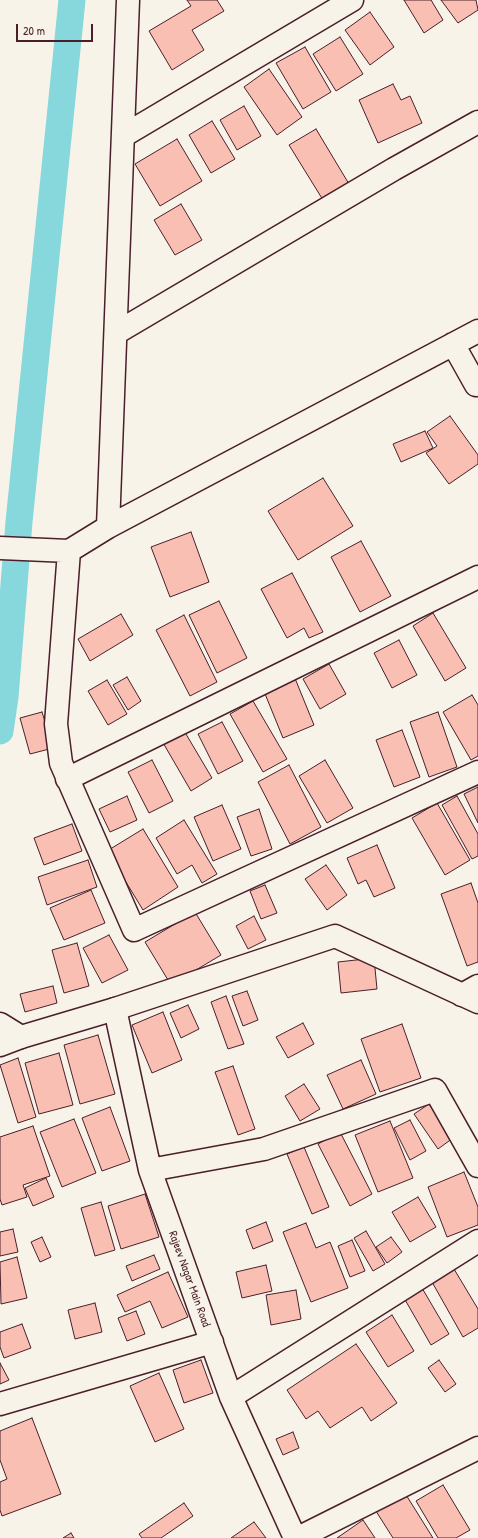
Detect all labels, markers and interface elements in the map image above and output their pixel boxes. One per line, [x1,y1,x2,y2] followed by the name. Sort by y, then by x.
[18,16,95,42] scale bar
[23,22,45,39] text: 20 m
[165,1229,213,1329] street label: Rajeev Nagar Main Road

